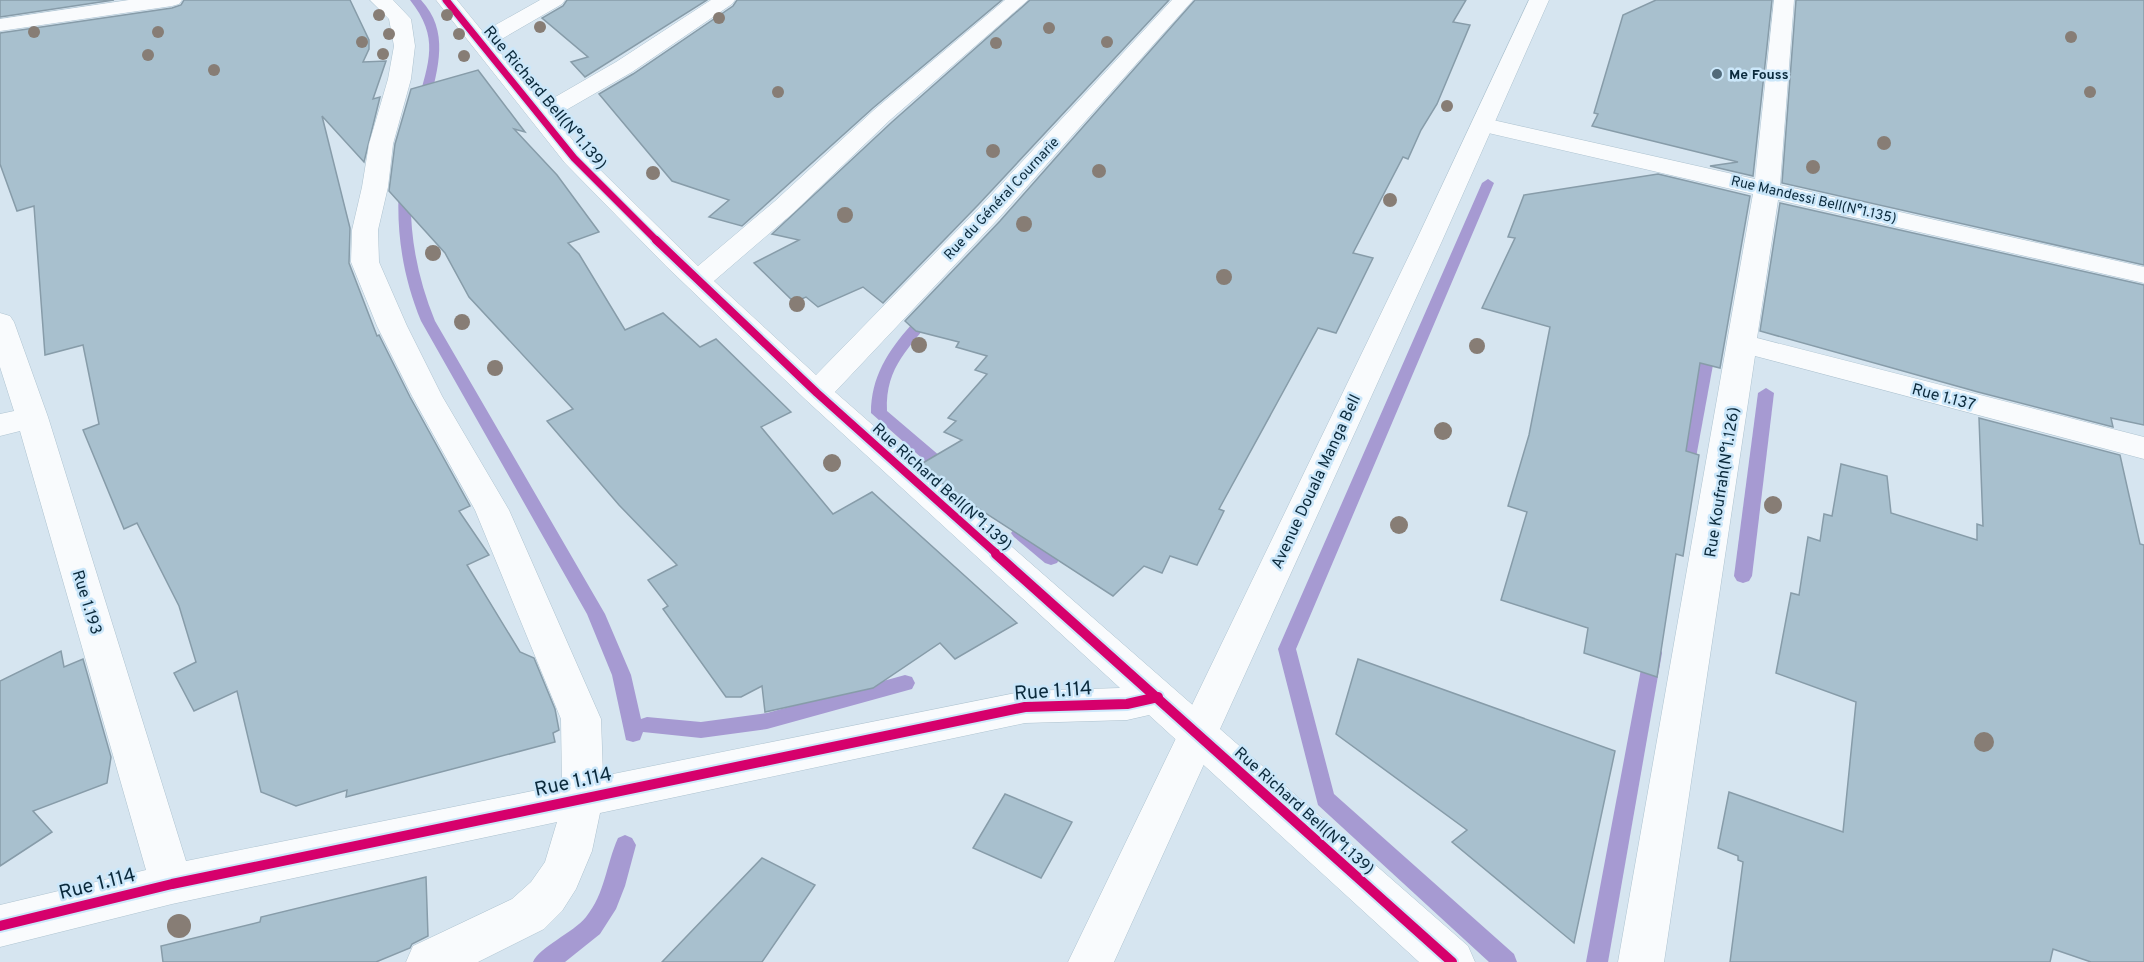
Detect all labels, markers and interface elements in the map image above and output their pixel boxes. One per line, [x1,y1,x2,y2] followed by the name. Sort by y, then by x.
[478,22,610,174] street label: Rue Richard Bell(N°1.139)
[1710,67,1724,81] marker: Me Fouss
[1729,67,1789,84] place label: Me Fouss
[941,134,1063,264] street label: Rue du Général Cournarie
[1729,173,1898,228] street label: Rue Mandessi Bell(N°1.135)
[1910,380,1977,416] street label: Rue 1.137
[1268,392,1366,572] street label: Avenue Douala Manga Bell
[1701,406,1745,559] street label: Rue Koufrah(N°1.126)
[868,419,1016,556] street label: Rue Richard Bell(N°1.139)
[67,568,105,637] street label: Rue 1.193
[1013,676,1093,708] street label: Rue 1.114
[1230,743,1378,880] street label: Rue Richard Bell(N°1.139)
[532,762,614,804] street label: Rue 1.114
[56,863,139,907] street label: Rue 1.114

